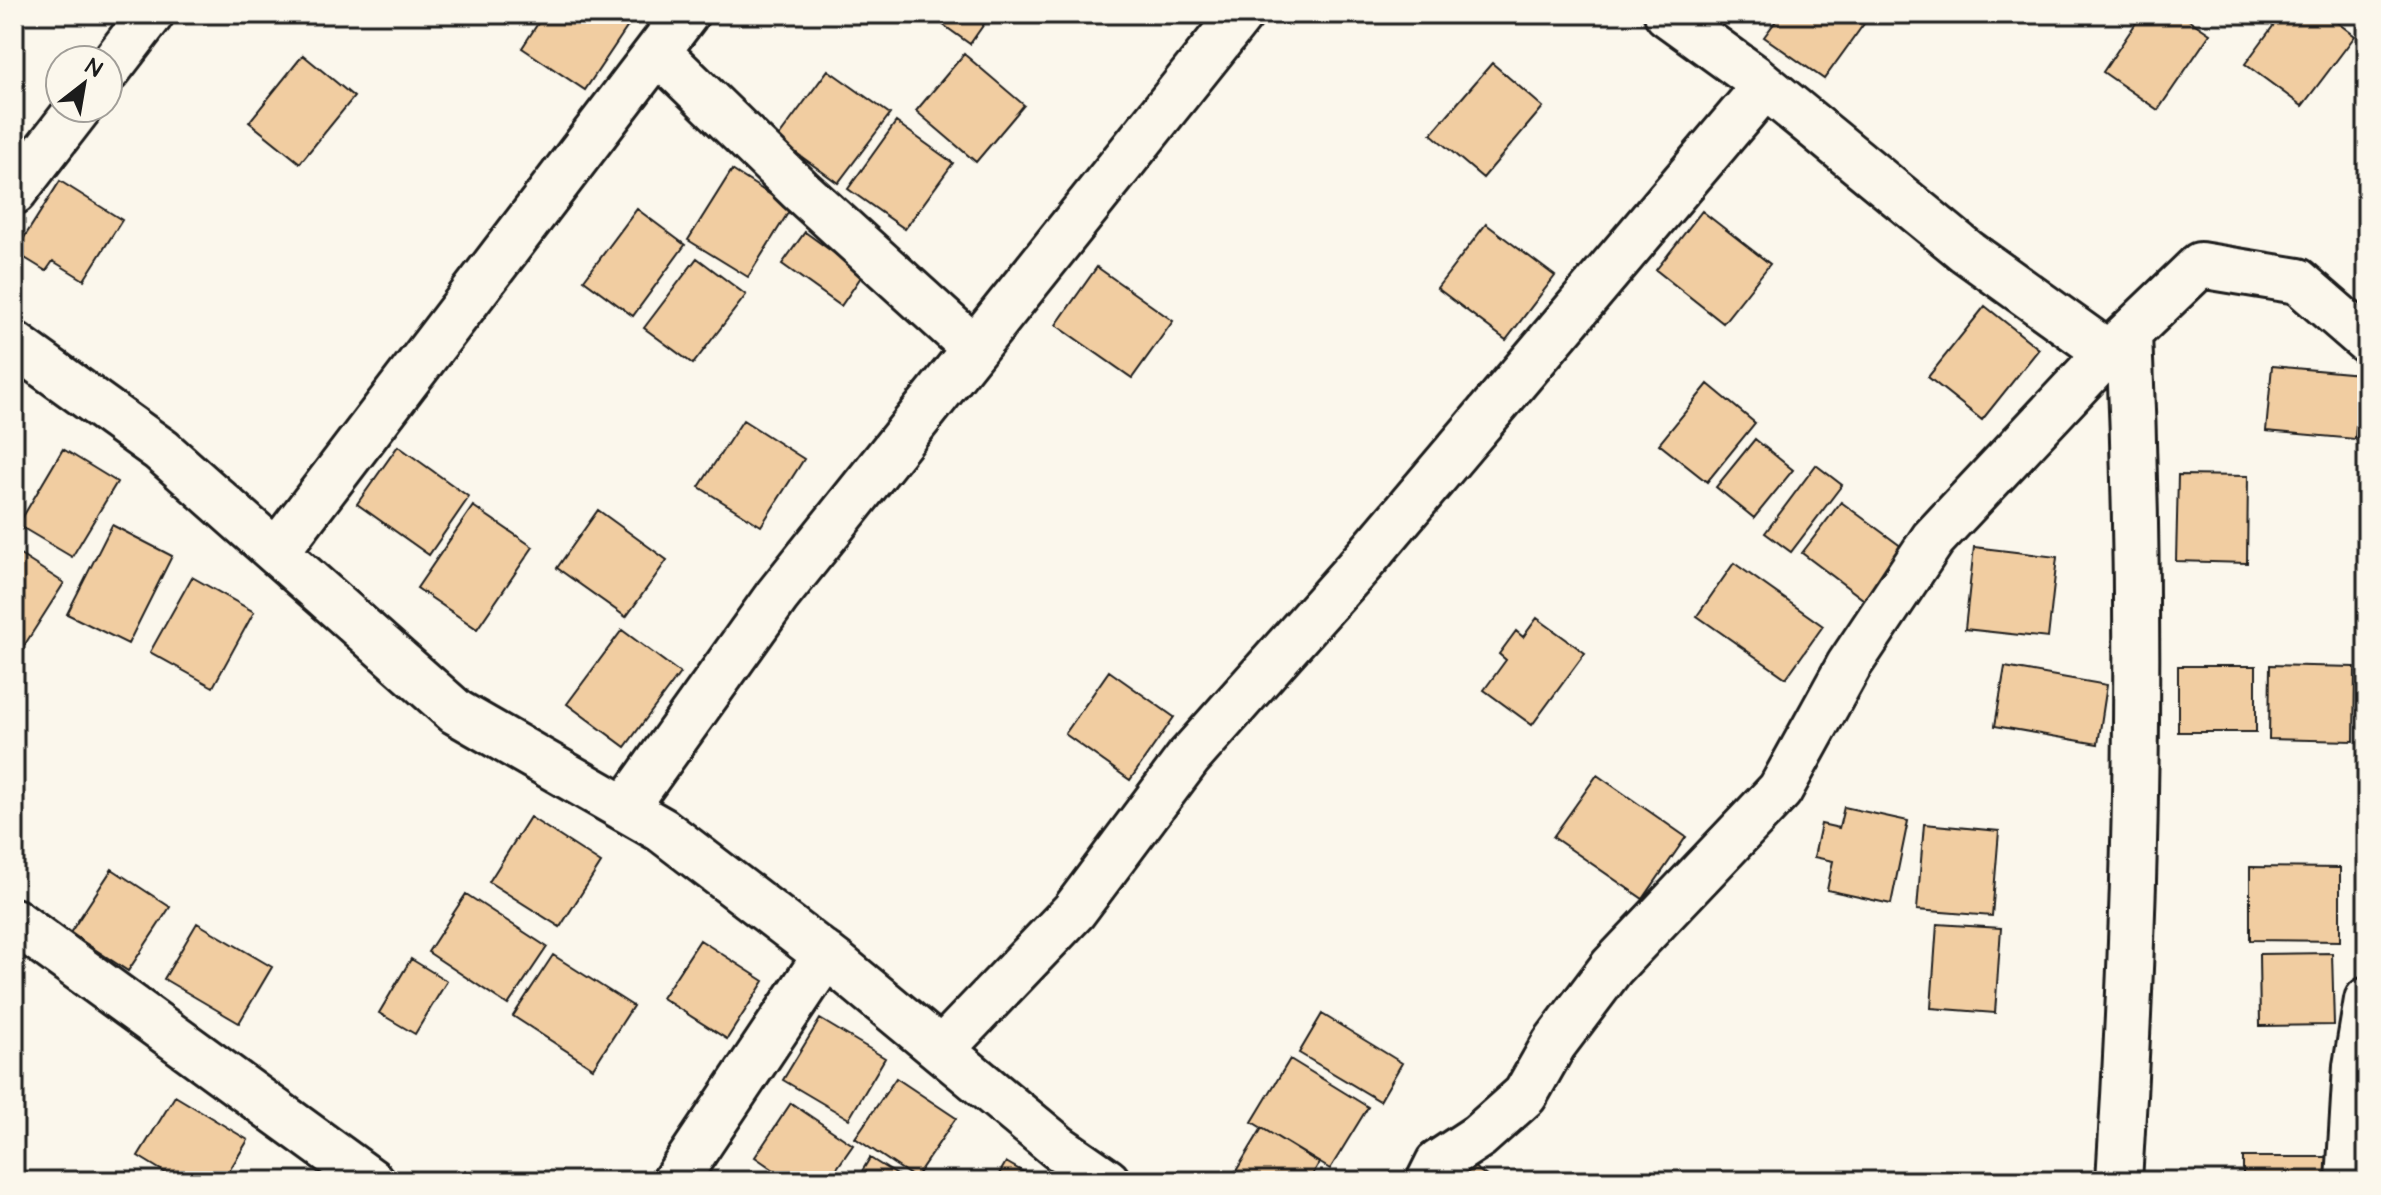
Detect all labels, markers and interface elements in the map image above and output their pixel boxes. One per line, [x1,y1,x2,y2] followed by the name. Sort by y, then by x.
[44,44,124,124] north arrow
[80,51,108,85] text: N

